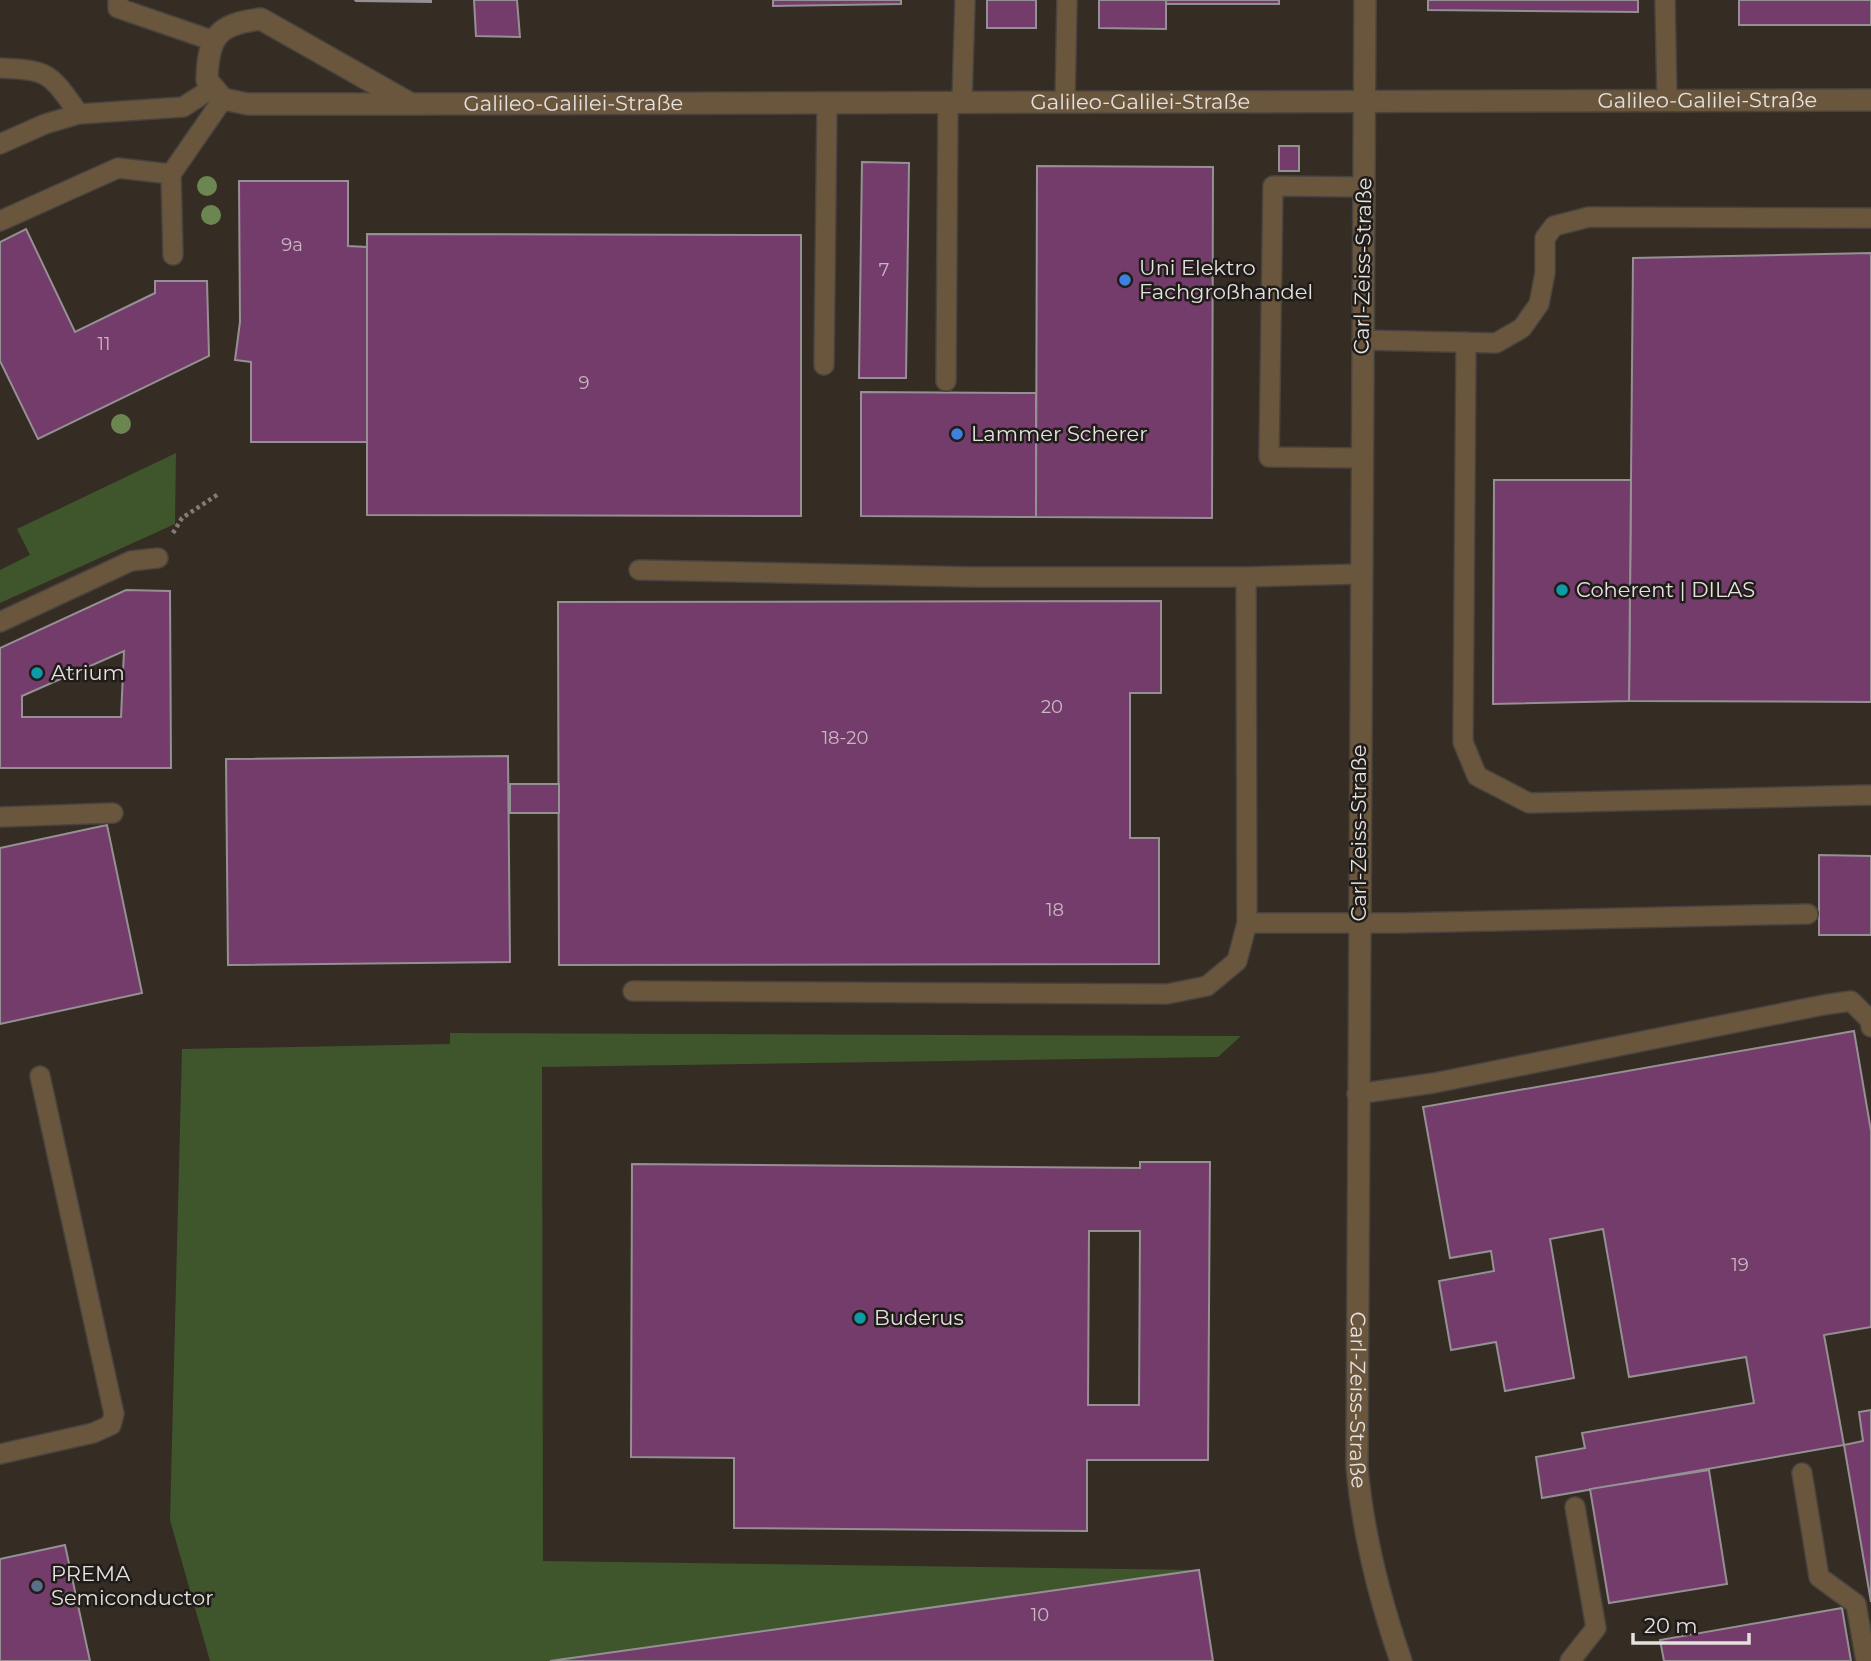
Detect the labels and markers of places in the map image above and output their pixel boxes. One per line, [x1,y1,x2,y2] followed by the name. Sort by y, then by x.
[1139,255,1313,304] place label: Uni Elektro Fachgroßhandel
[1117,272,1133,288] marker: Uni Elektro Fachgroßhandel
[971,421,1148,446] place label: Lammer Scherer
[949,426,965,442] marker: Lammer Scherer
[1576,577,1755,602] place label: Coherent | DILAS
[1554,582,1570,598] marker: Coherent | DILAS
[51,660,125,685] place label: Atrium
[29,665,45,681] marker: Atrium
[874,1305,964,1330] place label: Buderus
[852,1310,868,1326] marker: Buderus
[51,1561,214,1610] place label: PREMA Semiconductor
[29,1578,45,1594] marker: PREMA Semiconductor

